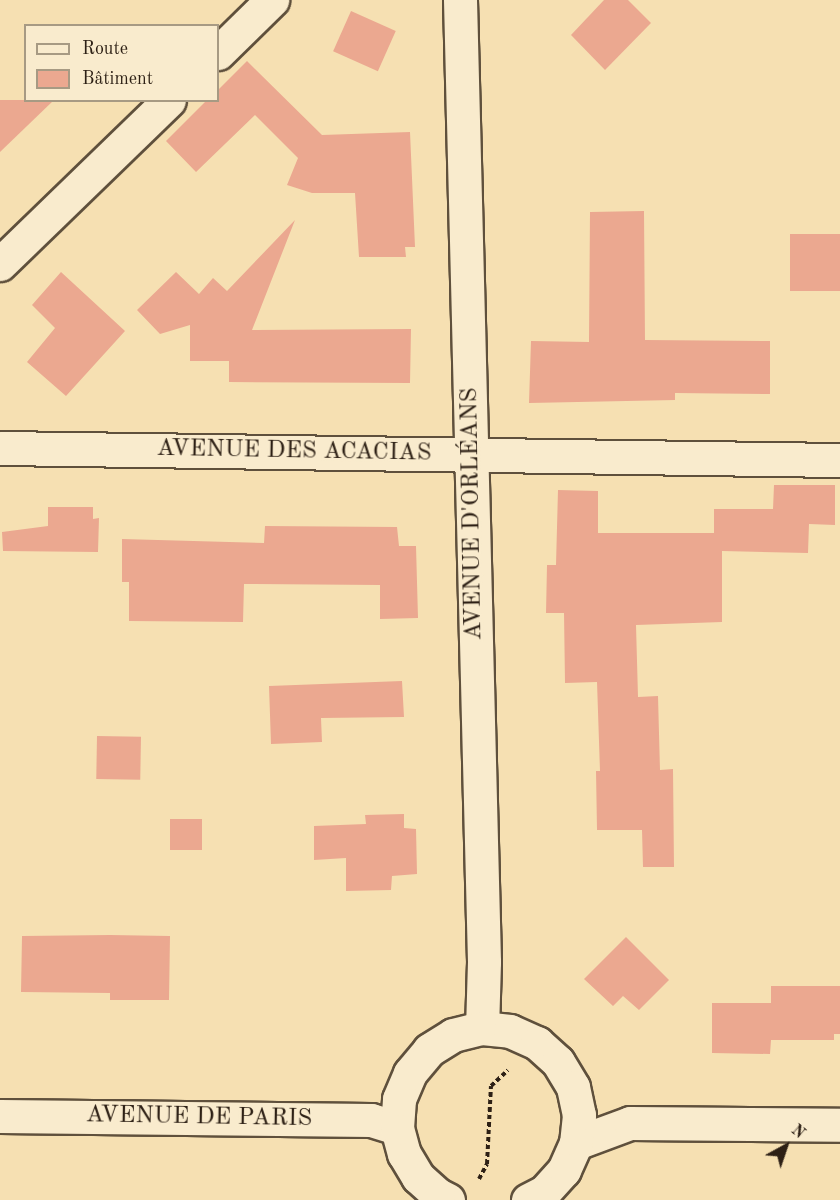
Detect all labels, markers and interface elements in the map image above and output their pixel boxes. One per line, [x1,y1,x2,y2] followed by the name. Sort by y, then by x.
[24,24,219,102] legend
[82,40,128,58] text: Route
[82,70,153,88] text: Bâtiment
[456,387,490,641] street label: AVENUE D'ORLÉANS
[156,435,432,469] street label: AVENUE DES ACACIAS
[86,1102,312,1134] street label: AVENUE DE PARIS
[756,1116,816,1176] north arrow
[788,1122,807,1142] text: N

